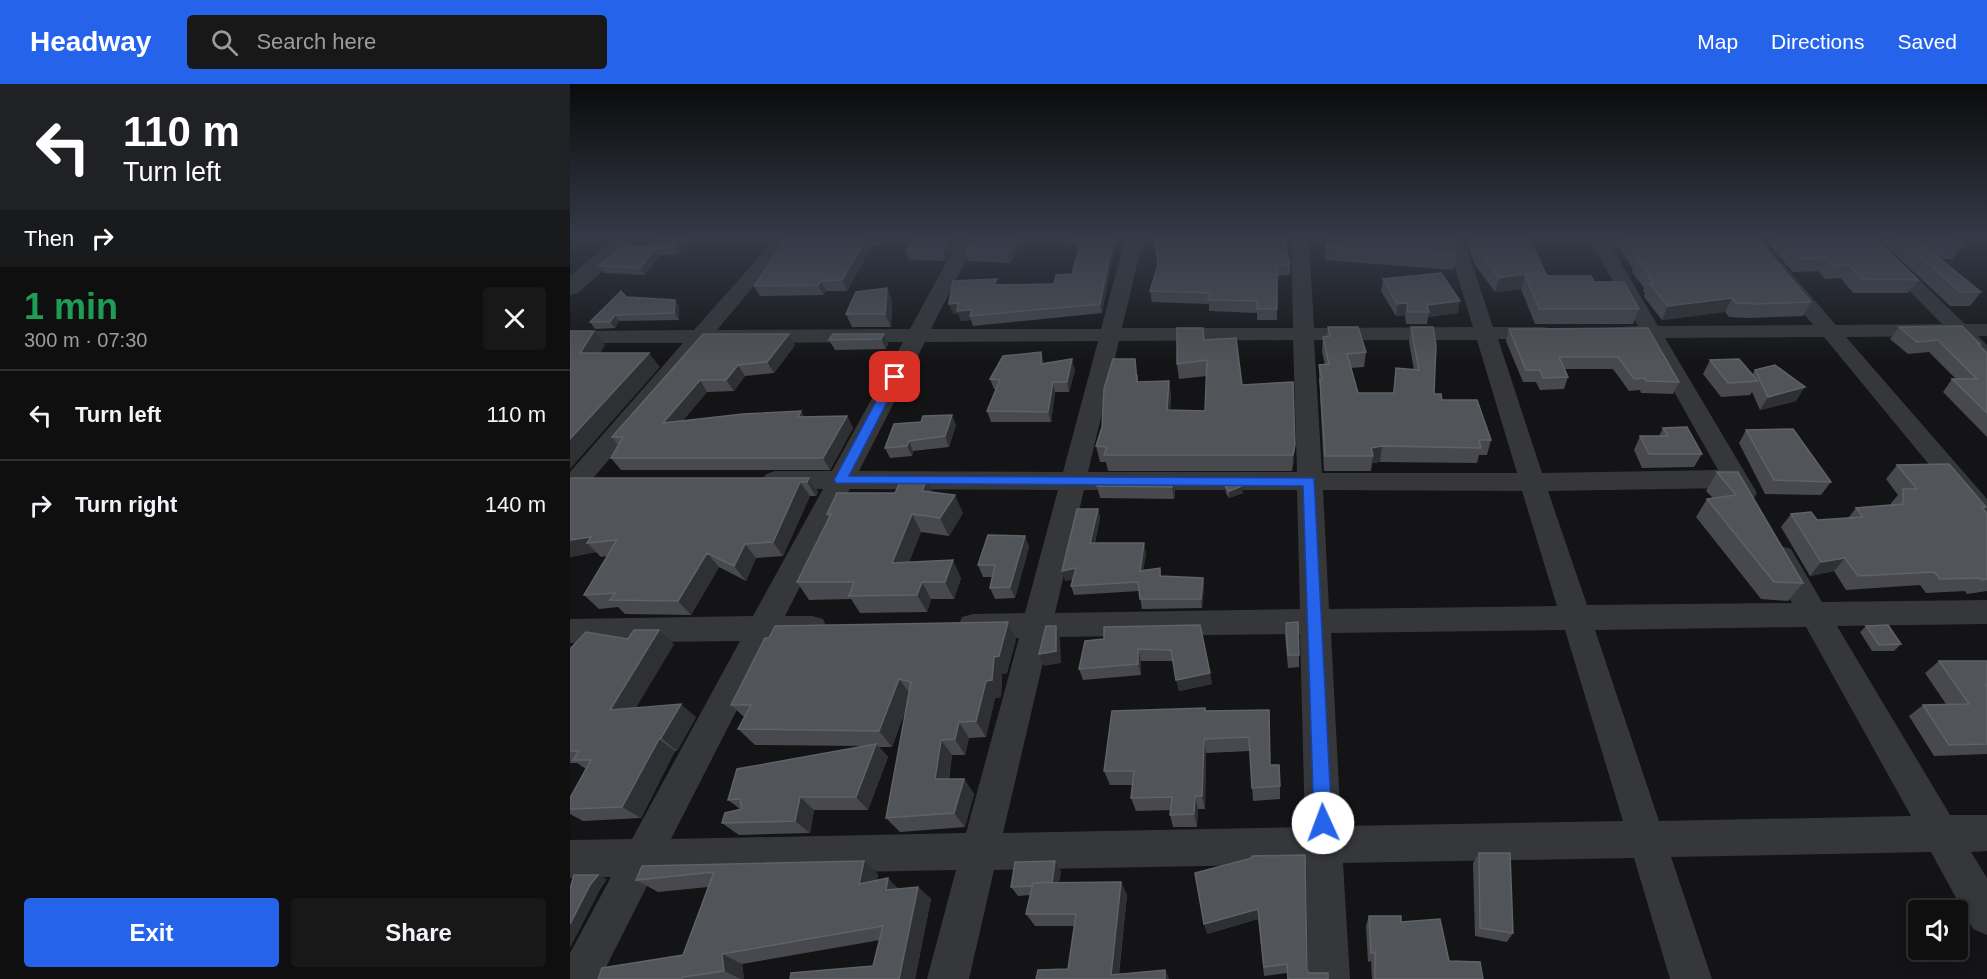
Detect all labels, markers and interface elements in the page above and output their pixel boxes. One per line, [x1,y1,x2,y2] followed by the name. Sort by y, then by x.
[187,15,607,69] search box
[30,26,151,57] text: Headway
[208,26,241,59] icon: search
[256,29,376,54] text: Search here
[1697,30,1738,53] text: Map
[1771,30,1864,53] text: Directions
[1897,30,1957,53] text: Saved
[24,108,102,186] icon: left
[123,108,240,155] text: 110 m
[123,157,221,187] text: Turn left
[86,222,119,255] icon: right
[24,226,74,251] text: Then
[24,286,118,327] text: 1 min
[483,287,546,350] button: close
[24,329,147,351] text: 300 m · 07:30
[869,351,920,402] pin
[878,360,911,393] icon: arrive
[24,399,57,432] icon: left
[75,402,161,427] text: Turn left
[486,402,546,427] text: 110 m
[24,489,57,522] icon: right
[75,492,177,517] text: Turn right
[485,492,546,517] text: 140 m
[1291,791,1355,855] position arrow
[24,898,279,967] button: Exit
[291,898,546,967] button: Share
[1908,900,1968,960] map controls
[1908,900,1968,960] button: sound

